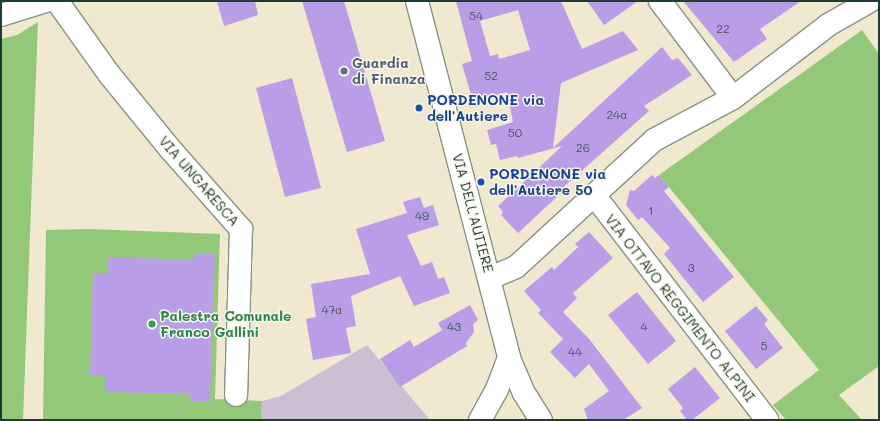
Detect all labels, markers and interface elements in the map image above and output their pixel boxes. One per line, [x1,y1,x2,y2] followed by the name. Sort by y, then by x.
[469,9,483,23] house number: 54
[716,22,730,36] house number: 22
[352,55,426,88] place label: Guardia di Finanza
[339,66,349,76] marker: Guardia di Finanza
[484,69,498,83] house number: 52
[427,92,544,124] place label: PORDENONE via dell'Autiere
[414,103,424,113] marker: PORDENONE via dell'Autiere
[606,108,628,122] house number: 24a
[508,126,522,140] house number: 50
[155,133,243,229] street label: VIA UNGARESCA
[576,141,590,155] house number: 26
[449,152,497,274] street label: VIA DELL'AUTIERE
[489,166,606,198] place label: PORDENONE via dell'Autiere 50
[476,177,486,187] marker: PORDENONE via dell'Autiere 50
[648,204,654,218] house number: 1
[415,209,429,223] house number: 49
[602,211,758,405] street label: VIA OTTAVO REGGIMENTO ALPINI
[687,261,695,275] house number: 3
[321,303,343,317] house number: 47a
[160,308,291,340] place label: Palestra Comunale Franco Gallini
[147,319,157,329] marker: Palestra Comunale Franco Gallini
[447,320,461,334] house number: 43
[640,320,648,334] house number: 4
[761,339,767,353] house number: 5
[568,345,582,359] house number: 44

